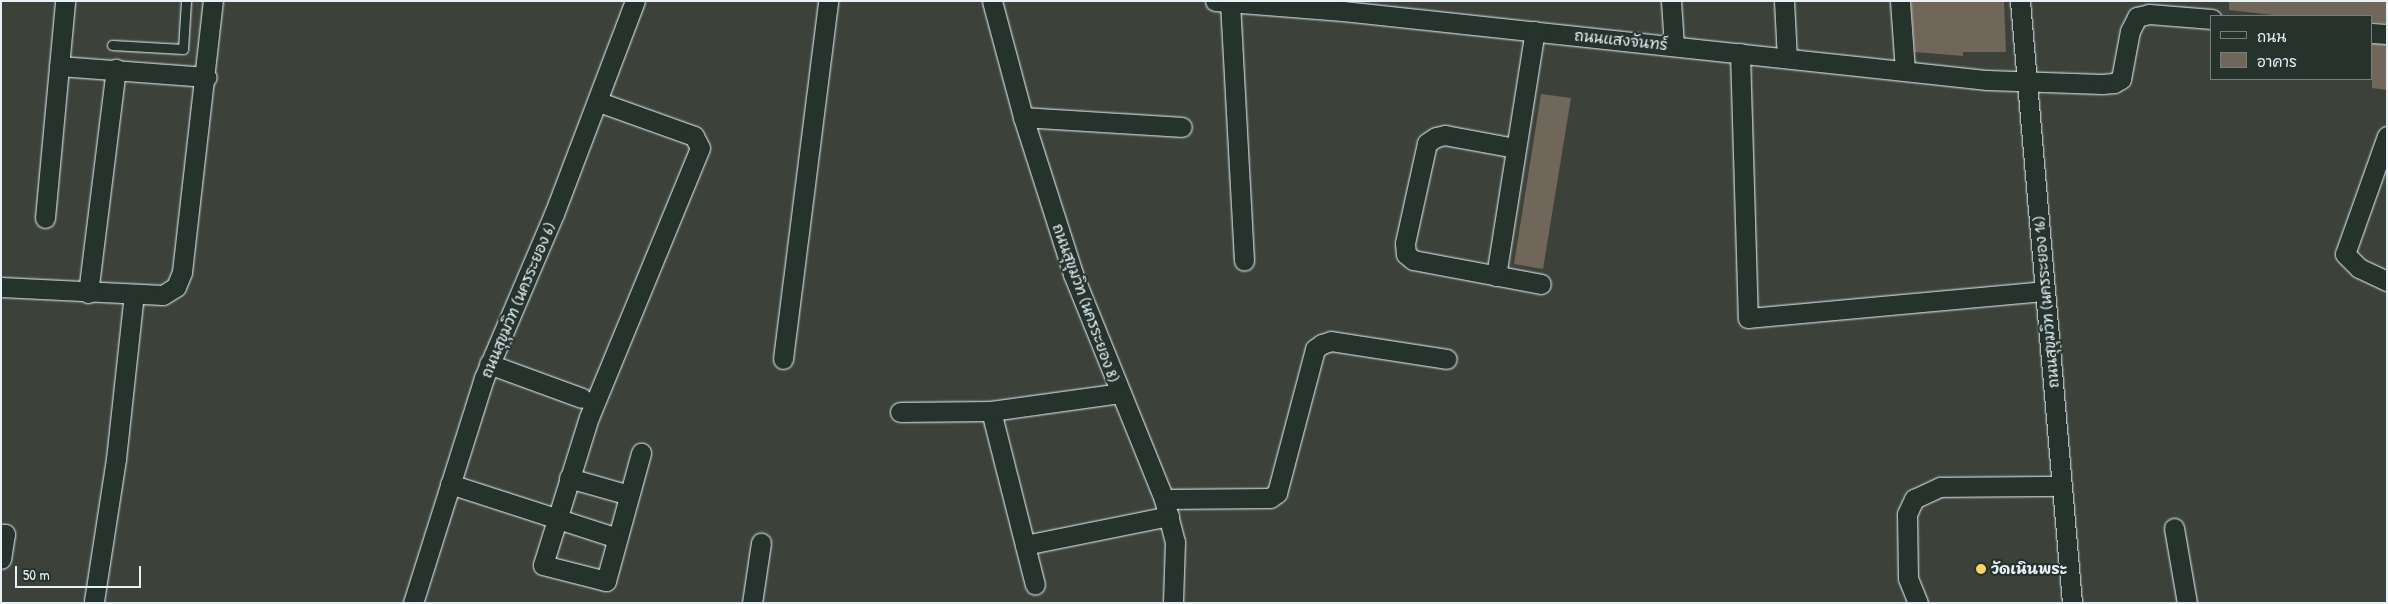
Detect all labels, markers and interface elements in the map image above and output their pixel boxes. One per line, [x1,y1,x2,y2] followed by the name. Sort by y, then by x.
[2210,15,2373,80] legend
[1574,26,1668,54] street label: ถนนแสงจันทร์
[2257,26,2286,47] text: ถนน
[2257,51,2297,72] text: อาคาร
[2030,215,2062,389] street label: ถนนสุขุมวิท (นครระยอง 16)
[477,220,559,380] street label: ถนนสุขุมวิท (นครระยอง 6)
[1049,221,1123,385] street label: ถนนสุขุมวิท (นครระยอง 8)
[18,556,144,588] scale bar
[1991,560,2067,578] place label: วัดเนินพระ
[1975,563,1987,575] marker: วัดเนินพระ
[23,564,50,585] text: 50 m

